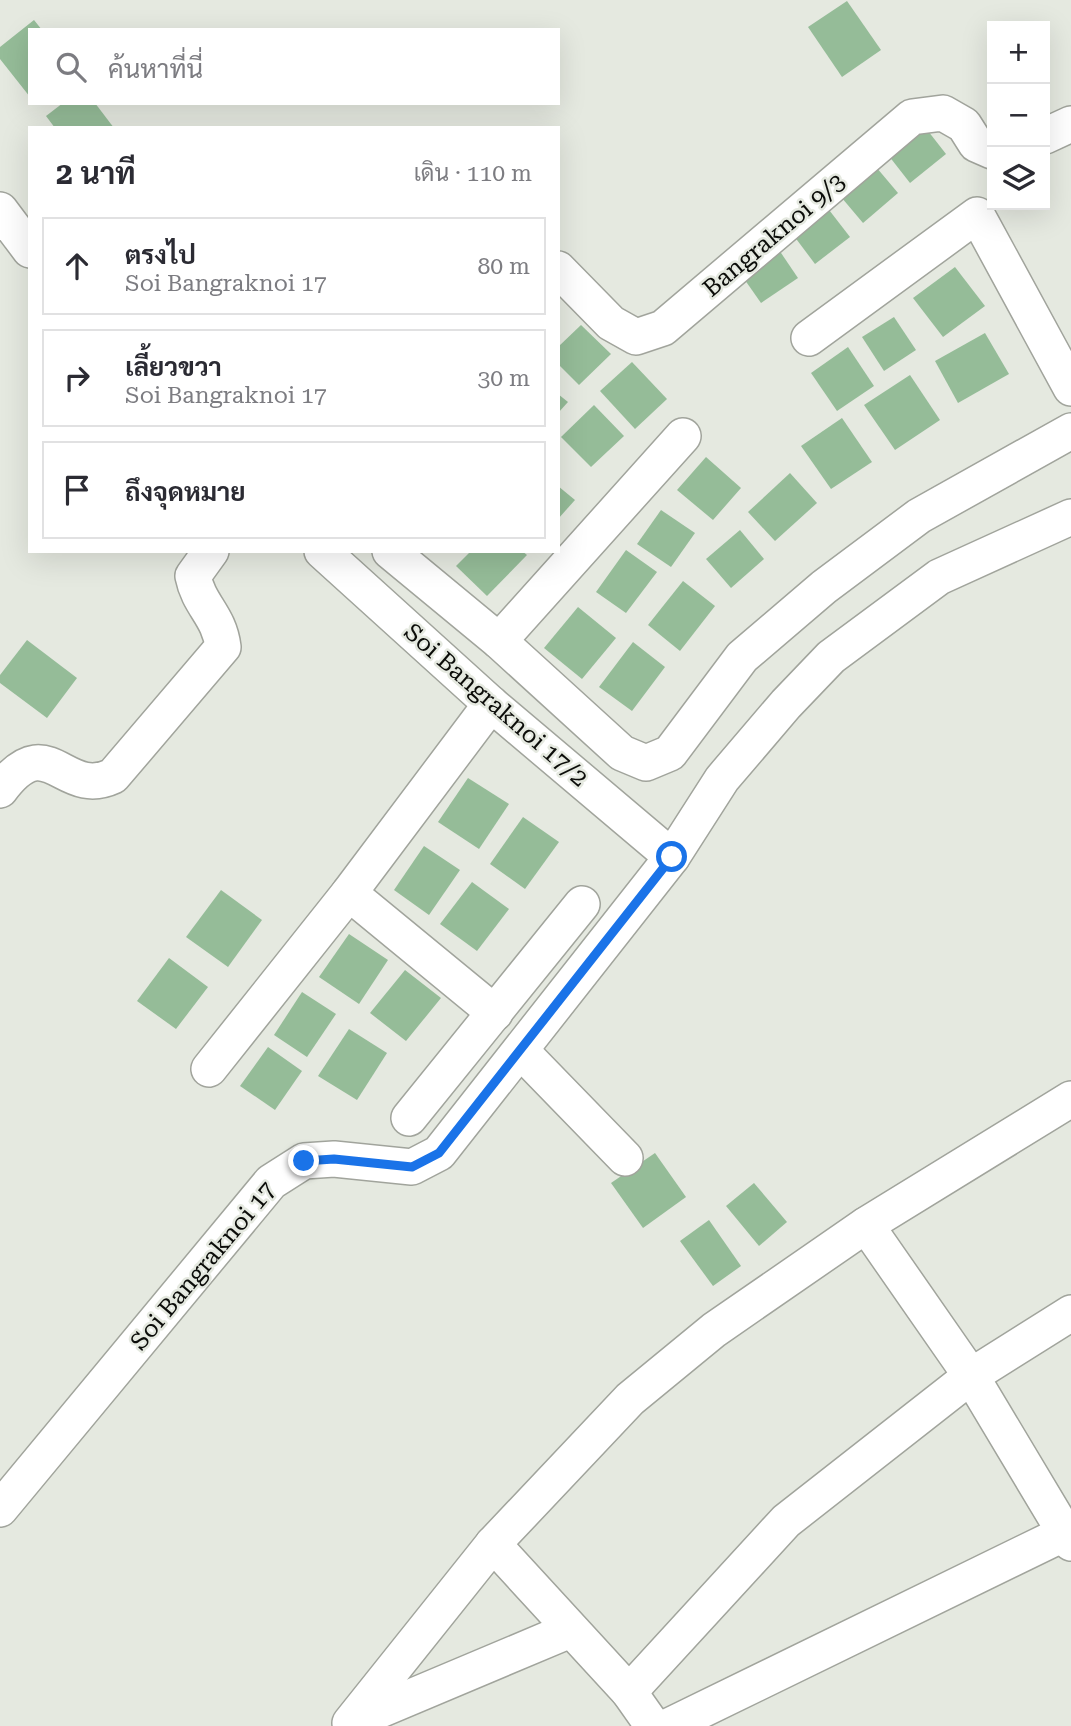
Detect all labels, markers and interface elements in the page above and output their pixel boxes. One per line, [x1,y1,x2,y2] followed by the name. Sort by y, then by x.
[987,21,1050,210] map controls
[987,21,1050,84] button: +
[28,28,560,105] search box
[52,48,90,86] icon: search
[108,54,203,84] text: ค้นหาที่นี่
[987,84,1050,147] button: −
[987,147,1050,210] button: layers
[56,156,136,191] text: 2 นาที
[414,160,532,187] text: เดิน · 110 m
[697,167,851,303] street label: Bangraknoi 9/3
[125,240,196,270] text: ตรงไป
[58,247,96,285] icon: ahead
[477,253,530,280] text: 80 m
[125,270,327,297] text: Soi Bangraknoi 17
[125,352,222,382] text: เลี้ยวขวา
[58,359,96,397] icon: right
[477,365,530,392] text: 30 m
[125,382,327,409] text: Soi Bangraknoi 17
[58,471,96,509] icon: arrive
[125,477,246,507] text: ถึงจุดหมาย
[399,618,593,792] street label: Soi Bangraknoi 17/2
[656,841,687,872] route start
[288,1145,319,1176] route end
[125,1176,281,1356] street label: Soi Bangraknoi 17

